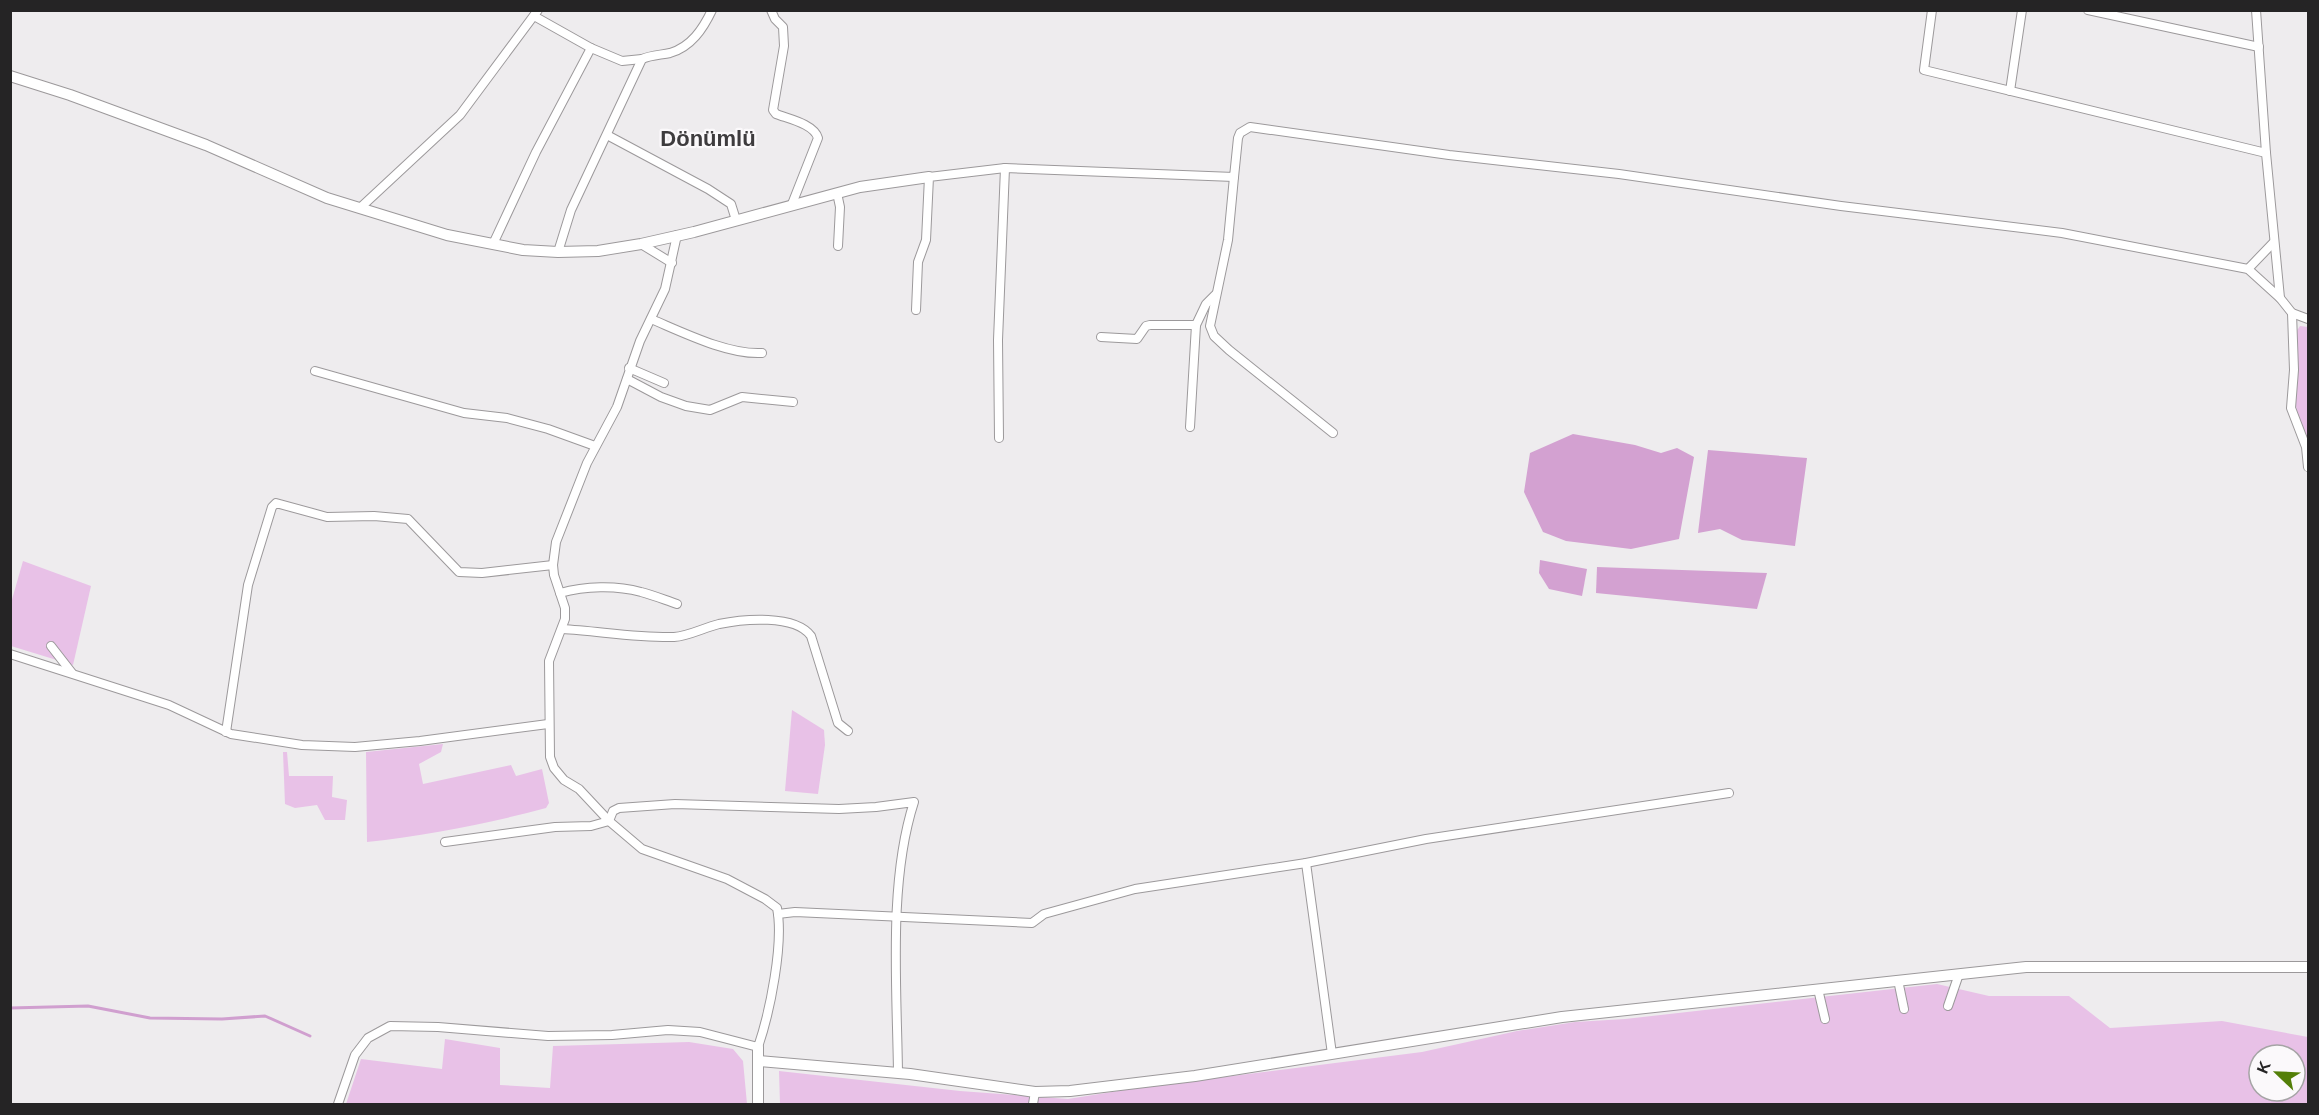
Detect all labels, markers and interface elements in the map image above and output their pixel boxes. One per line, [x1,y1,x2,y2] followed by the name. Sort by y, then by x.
[660,126,756,151] district label: Dönümlü
[2247,1043,2307,1103] north arrow
[2254,1058,2274,1076] text: K

